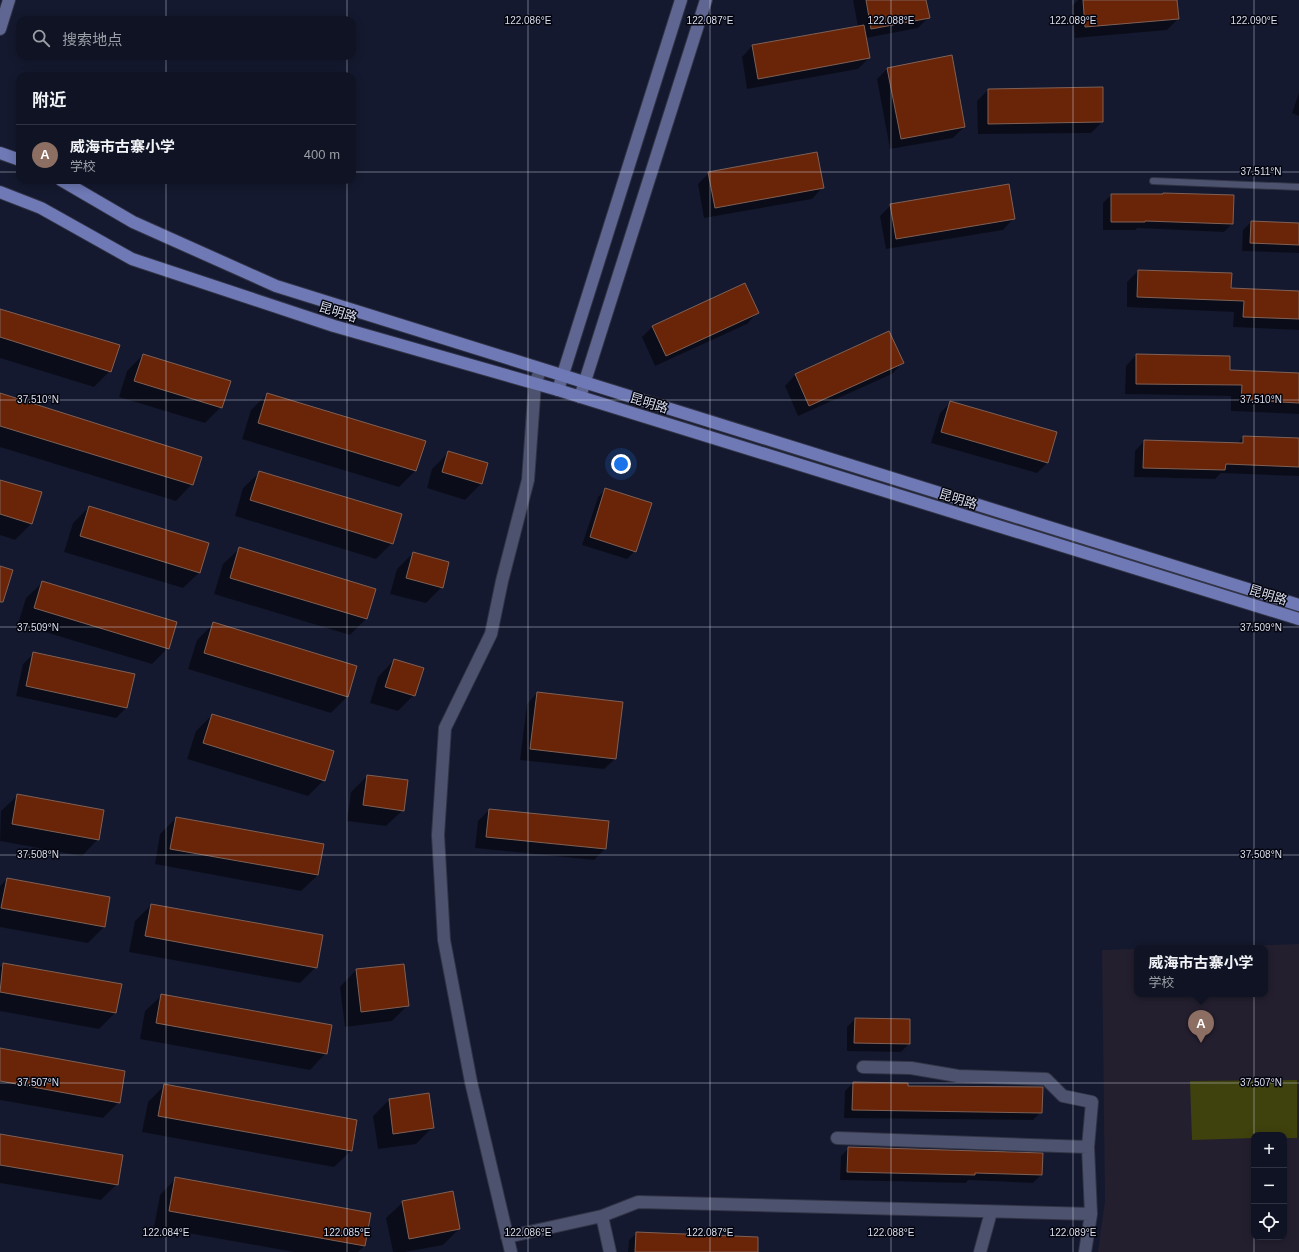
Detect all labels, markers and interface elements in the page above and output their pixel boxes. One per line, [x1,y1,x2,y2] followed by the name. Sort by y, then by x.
[505,15,552,26] text: 122.086°E
[687,15,734,26] text: 122.087°E
[868,15,915,26] text: 122.088°E
[1050,15,1097,26] text: 122.089°E
[1231,15,1278,26] text: 122.090°E
[16,16,356,60] search box
[30,27,52,49] icon: search
[62,31,122,48] text: 搜索地点
[32,91,66,110] text: 附近
[70,138,175,155] text: 威海市古寨小学
[40,147,50,162] text: A
[304,147,340,162] text: 400 m
[70,159,96,174] text: 学校
[1240,166,1282,177] text: 37.511°N
[317,299,359,325] street label: 昆明路
[628,390,670,416] street label: 昆明路
[17,394,59,405] text: 37.510°N
[1240,394,1282,405] text: 37.510°N
[611,454,631,474] your location
[937,486,979,512] street label: 昆明路
[1247,582,1289,608] street label: 昆明路
[17,622,59,633] text: 37.509°N
[1240,622,1282,633] text: 37.509°N
[17,849,59,860] text: 37.508°N
[1240,849,1282,860] text: 37.508°N
[1134,945,1268,997] popup
[1148,954,1254,971] text: 威海市古寨小学
[1148,975,1175,990] text: 学校
[1188,1010,1214,1043] pin: A
[17,1077,59,1088] text: 37.507°N
[1240,1077,1282,1088] text: 37.507°N
[1251,1132,1287,1240] map controls
[1251,1132,1287,1168] button: +
[1251,1168,1287,1204] button: −
[1251,1204,1287,1240] button: locate
[143,1227,190,1238] text: 122.084°E
[324,1227,371,1238] text: 122.085°E
[505,1227,552,1238] text: 122.086°E
[687,1227,734,1238] text: 122.087°E
[868,1227,915,1238] text: 122.088°E
[1050,1227,1097,1238] text: 122.089°E

